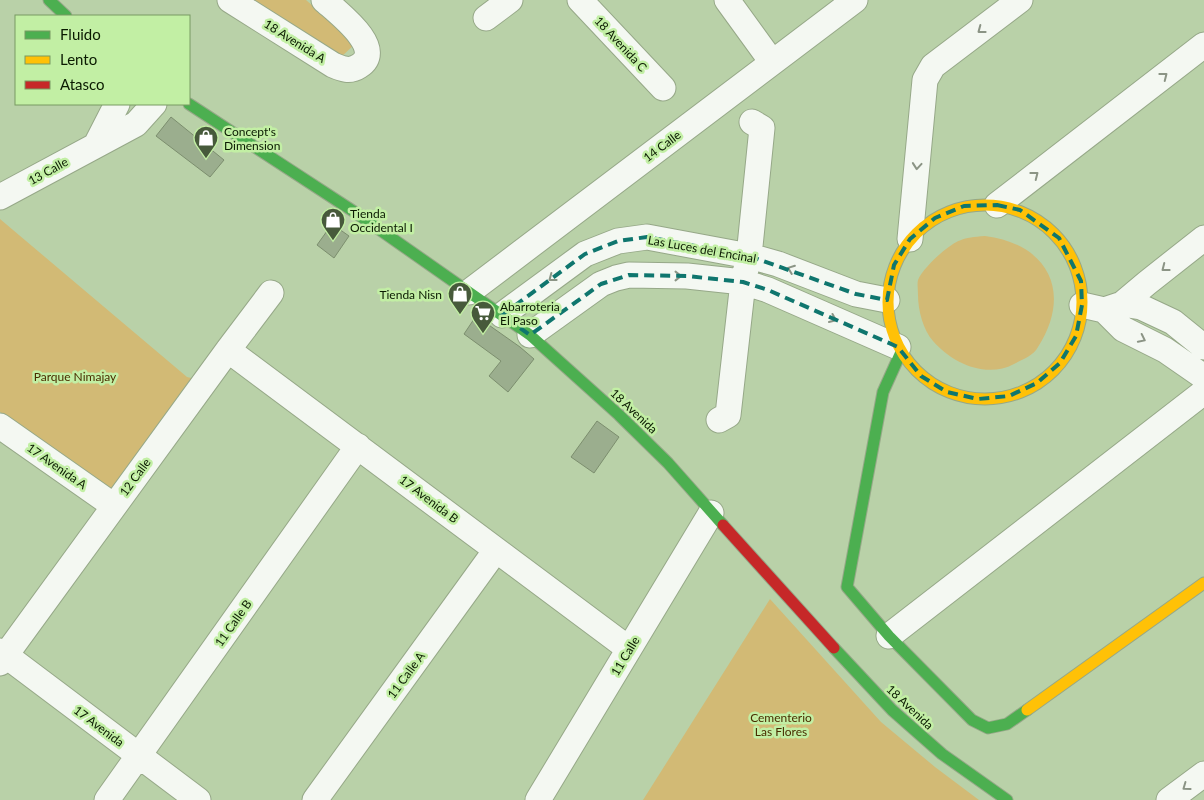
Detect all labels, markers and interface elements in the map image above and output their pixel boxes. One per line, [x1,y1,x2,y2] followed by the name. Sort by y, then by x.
[592,13,650,75] street label: 18 Avenida C
[15,15,190,105] legend
[261,16,329,66] street label: 18 Avenida A
[978,24,987,32] one-way arrow
[60,25,101,43] text: Fluido
[60,50,97,68] text: Lento
[1158,73,1168,82] one-way arrow
[60,75,105,93] text: Atasco
[224,124,280,153] place label: Concept's Dimension
[193,125,219,159] shop icon: Concept's Dimension
[640,127,684,165] street label: 14 Calle
[26,154,70,188] street label: 13 Calle
[912,162,923,170] one-way arrow
[1029,172,1039,181] one-way arrow
[350,206,413,235] place label: Tienda Occidental I
[320,207,346,241] shop icon: Tienda Occidental I
[647,232,757,266] street label: Las Luces del Encinal
[1162,262,1171,271] one-way arrow
[787,265,795,275] one-way arrow
[674,270,682,281] one-way arrow
[548,272,558,281] one-way arrow
[447,281,473,315] shop icon: Tienda Nisn
[379,287,442,302] place label: Tienda Nisn
[500,299,560,328] place label: Abarroteria El Paso
[470,300,496,334] supermarket icon: Abarroteria El Paso
[828,312,837,323] one-way arrow
[1137,333,1146,343] one-way arrow
[34,369,117,384] park label: Parque Nimajay
[607,385,661,437] street label: 18 Avenida
[24,440,91,493] street label: 17 Avenida A
[116,455,154,499] street label: 12 Calle
[397,472,462,526] street label: 17 Avenida B
[211,596,255,649] street label: 11 Calle B
[608,634,642,678] street label: 11 Calle
[384,648,428,701] street label: 11 Calle A
[883,681,937,733] street label: 18 Avenida
[71,702,127,750] street label: 17 Avenida
[750,710,812,739] park label: Cementerio Las Flores
[1182,781,1192,790] one-way arrow

